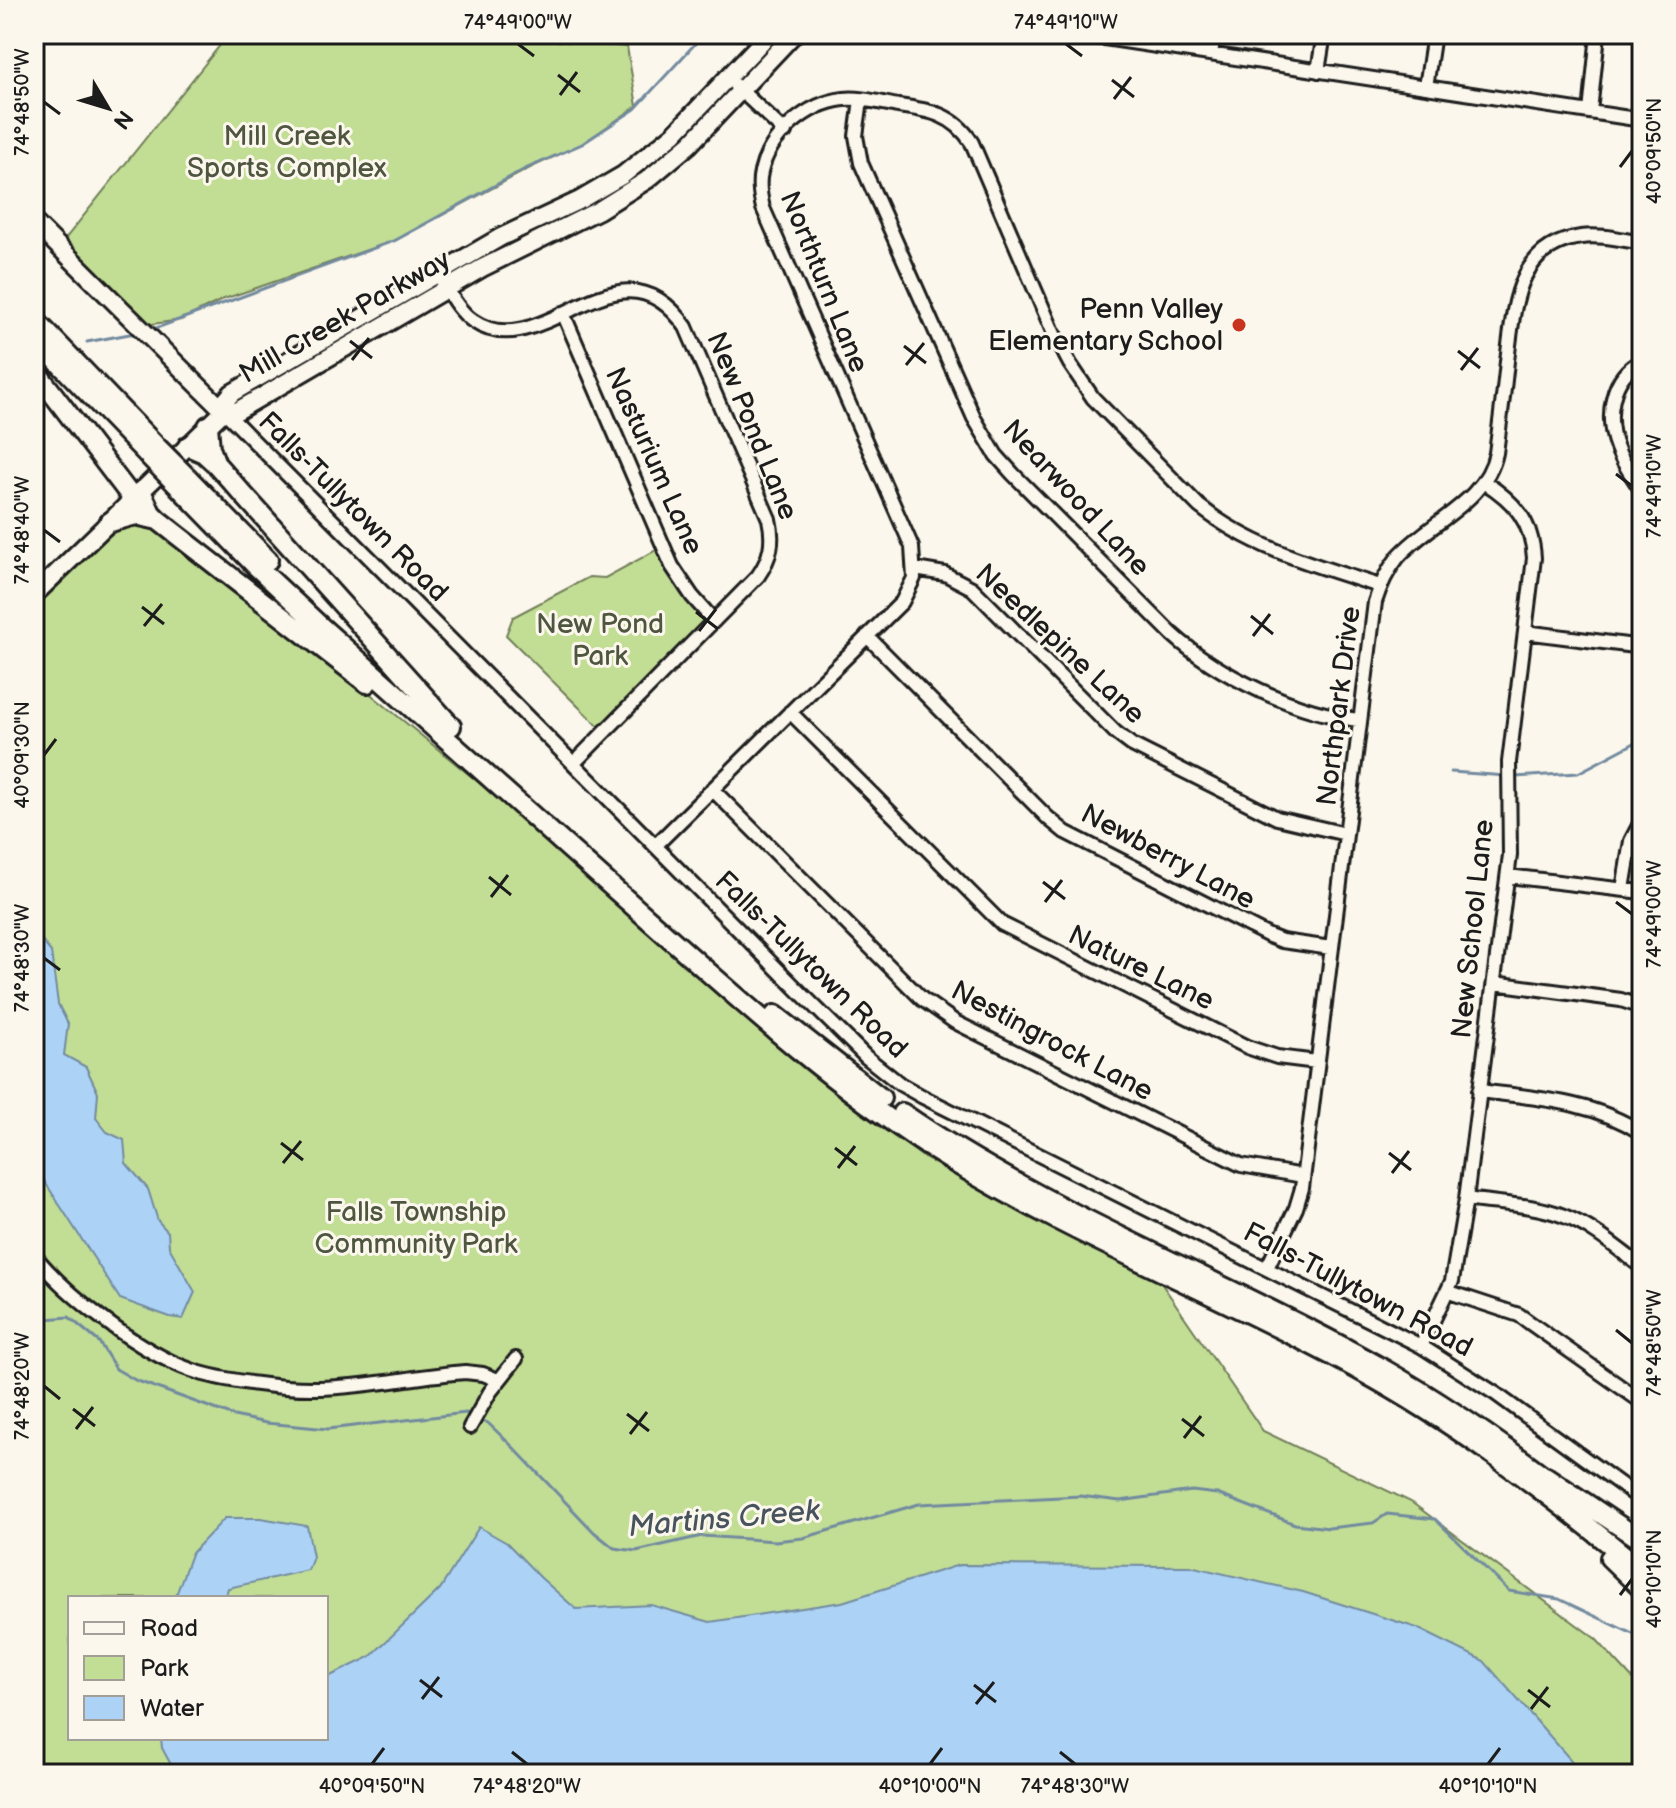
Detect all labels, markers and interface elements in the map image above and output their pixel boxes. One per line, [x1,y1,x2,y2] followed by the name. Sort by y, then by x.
[464,11,572,35] text: 74°49'00"W
[1014,11,1118,35] text: 74°49'10"W
[11,48,35,156] text: 74°48'50"W
[68,68,148,148] north arrow
[1643,98,1667,204] text: 40°09'50"N
[107,105,138,134] text: N
[187,120,387,185] park label: Mill Creek Sports Complex
[773,187,875,377] street label: Northturn Lane
[234,243,457,391] street label: Mill Creek Parkway
[988,293,1223,358] place label: Penn Valley Elementary School
[1230,316,1248,334] marker: Penn Valley Elementary School
[699,327,805,525] street label: New Pond Lane
[598,362,710,560] street label: Nasturium Lane
[251,405,455,609] street label: Falls-Tullytown Road
[995,413,1157,583] street label: Nearwood Lane
[1643,434,1667,538] text: 74°49'10"W
[11,476,35,584] text: 74°48'40"W
[969,557,1151,731] street label: Needlepine Lane
[1310,604,1368,808] street label: Northpark Drive
[536,608,664,673] park label: New Pond Park
[11,701,35,809] text: 40°09'30"N
[1075,797,1261,917] street label: Newberry Lane
[1445,818,1501,1040] street label: New School Lane
[1643,860,1667,968] text: 74°49'00"W
[708,865,914,1065] street label: Falls-Tullytown Road
[11,904,35,1012] text: 74°48'30"W
[1063,918,1219,1018] street label: Nature Lane
[945,974,1159,1108] street label: Nestingrock Lane
[314,1196,518,1261] park label: Falls Township Community Park
[1238,1216,1478,1364] street label: Falls-Tullytown Road
[1643,1289,1667,1397] text: 74°48'50"W
[11,1332,35,1440] text: 74°48'20"W
[627,1493,822,1545] water label: Martins Creek
[1643,1529,1667,1629] text: 40°10'10"N
[68,1596,328,1740] legend
[140,1614,198,1643] text: Road
[140,1654,188,1683] text: Park
[140,1694,204,1723] text: Water
[319,1775,425,1799] text: 40°09'50"N
[473,1775,581,1799] text: 74°48'20"W
[878,1775,982,1799] text: 40°10'00"N
[1021,1775,1129,1799] text: 74°48'30"W
[1438,1775,1538,1799] text: 40°10'10"N

